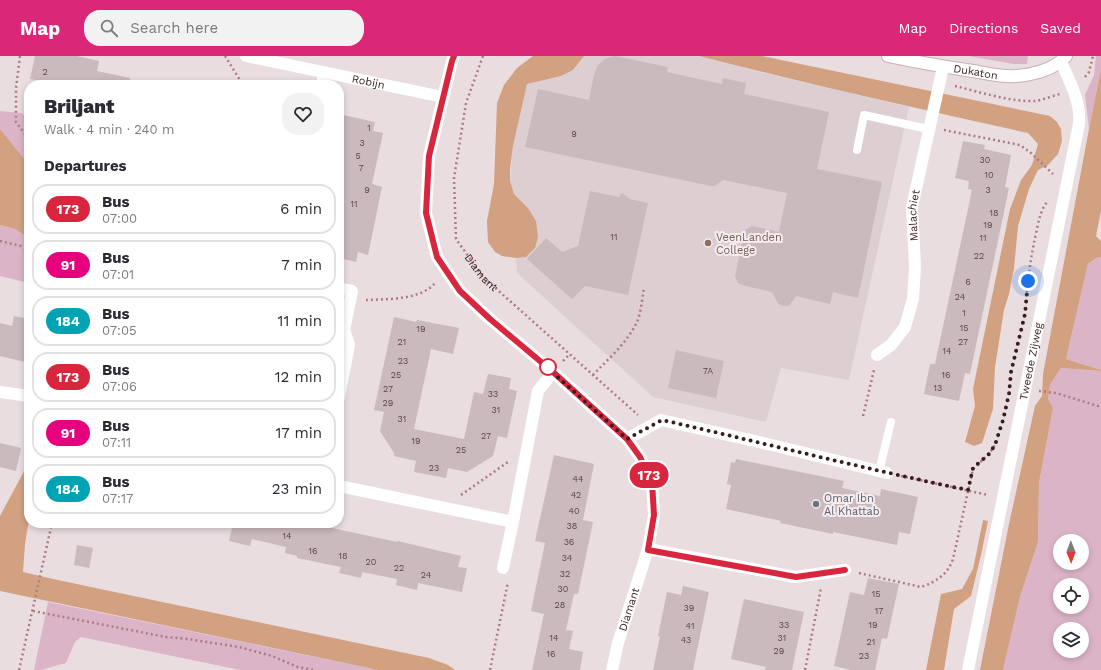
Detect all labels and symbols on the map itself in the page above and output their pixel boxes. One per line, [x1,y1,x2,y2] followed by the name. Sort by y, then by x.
[952,62,999,82] street label: Dukaton
[42,67,48,77] house number: 2
[351,72,386,92] street label: Robijn
[367,123,371,133] house number: 1
[571,129,577,139] house number: 9
[359,138,365,148] house number: 3
[355,151,361,161] house number: 5
[980,155,991,165] house number: 30
[358,163,364,173] house number: 7
[984,170,994,180] house number: 10
[364,185,370,195] house number: 9
[985,185,991,195] house number: 3
[906,188,923,241] street label: Malachiet
[350,199,358,209] house number: 11
[989,208,999,218] house number: 18
[983,220,993,230] house number: 19
[716,231,782,257] place label: VeenLanden College
[610,232,618,242] house number: 11
[979,233,987,243] house number: 11
[703,238,713,248] marker: VeenLanden College
[462,251,501,294] street label: Diamant
[974,251,984,261] house number: 22
[1018,271,1038,291] your location
[965,277,971,287] house number: 6
[955,292,966,302] house number: 24
[962,308,966,318] house number: 1
[1017,321,1045,401] street label: Tweede Zijweg
[960,323,968,333] house number: 15
[416,324,426,334] house number: 19
[398,337,406,347] house number: 21
[958,337,968,347] house number: 27
[942,346,952,356] house number: 14
[398,356,408,366] house number: 23
[539,358,557,376] unlabelled marker
[703,366,713,376] house number: 7A
[391,370,401,380] house number: 25
[942,370,950,380] house number: 16
[934,383,942,393] house number: 13
[383,384,393,394] house number: 27
[488,389,498,399] house number: 33
[383,398,393,408] house number: 29
[492,405,500,415] house number: 31
[398,414,406,424] house number: 31
[481,431,491,441] house number: 27
[411,436,421,446] house number: 19
[456,445,466,455] house number: 25
[626,462,672,488] line badge: 173
[429,463,439,473] house number: 23
[573,474,584,484] house number: 44
[571,490,581,500] house number: 42
[824,492,880,518] place label: Omar Ibn Al Khattab
[811,499,821,509] marker: Omar Ibn Al Khattab
[568,506,580,516] house number: 40
[567,521,577,531] house number: 38
[282,531,292,541] house number: 14
[1053,534,1089,570] north arrow
[564,537,574,547] house number: 36
[309,546,317,556] house number: 16
[338,551,348,561] house number: 18
[562,553,573,563] house number: 34
[366,557,377,567] house number: 20
[394,563,404,573] house number: 22
[560,569,570,579] house number: 32
[421,570,432,580] house number: 24
[558,584,569,594] house number: 30
[616,586,642,633] street label: Diamant
[872,589,880,599] house number: 15
[555,600,565,610] house number: 28
[684,603,694,613] house number: 39
[875,606,883,616] house number: 17
[779,620,789,630] house number: 33
[868,620,878,630] house number: 19
[686,621,694,631] house number: 41
[549,633,559,643] house number: 14
[778,633,786,643] house number: 31
[681,635,691,645] house number: 43
[867,637,875,647] house number: 21
[774,646,784,656] house number: 29
[547,649,555,659] house number: 16
[859,651,869,661] house number: 23

